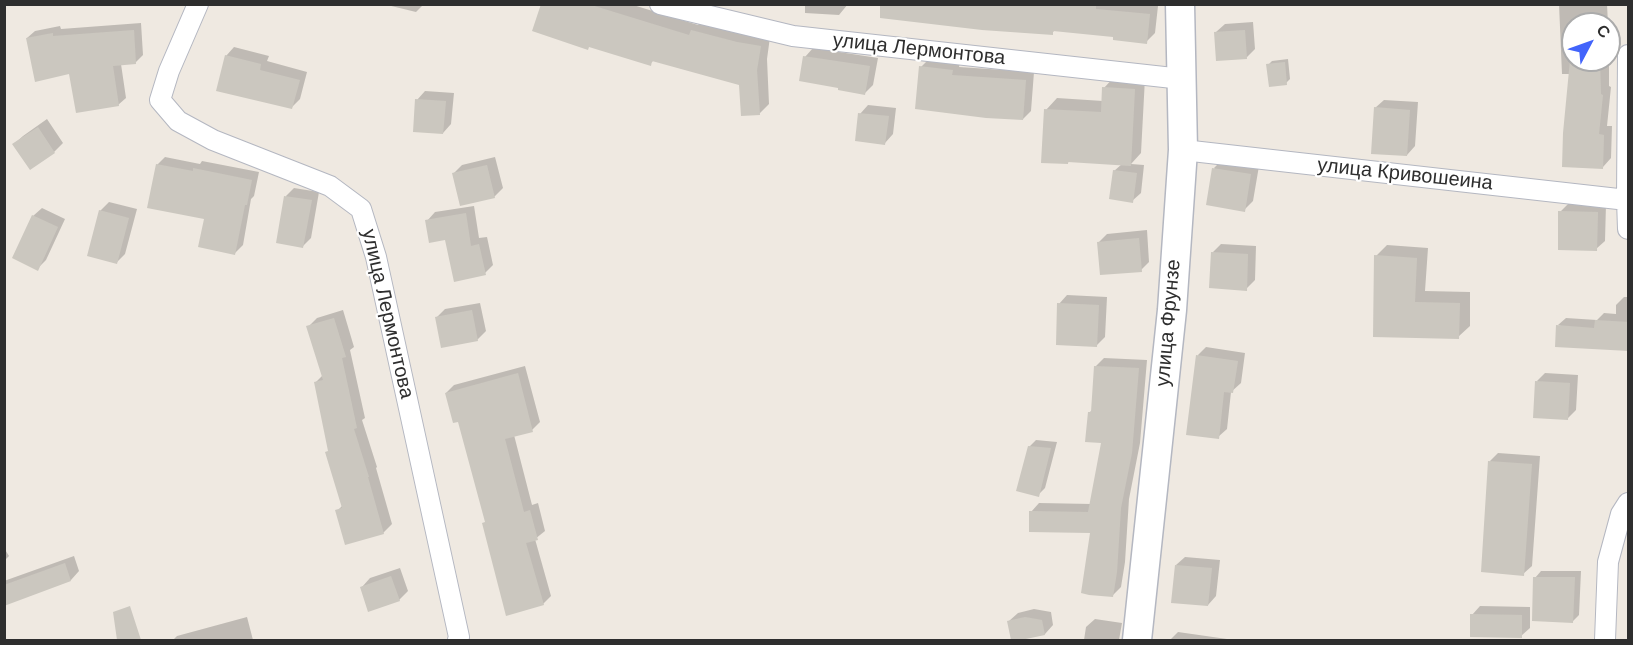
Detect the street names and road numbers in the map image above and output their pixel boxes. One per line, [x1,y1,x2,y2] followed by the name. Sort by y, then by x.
[832,29,1006,71] street label: улица Лермонтова
[1316,154,1494,196] street label: улица Кривошеина
[356,227,418,401] street label: улица Лермонтова
[1151,258,1187,388] street label: улица Фрунзе

